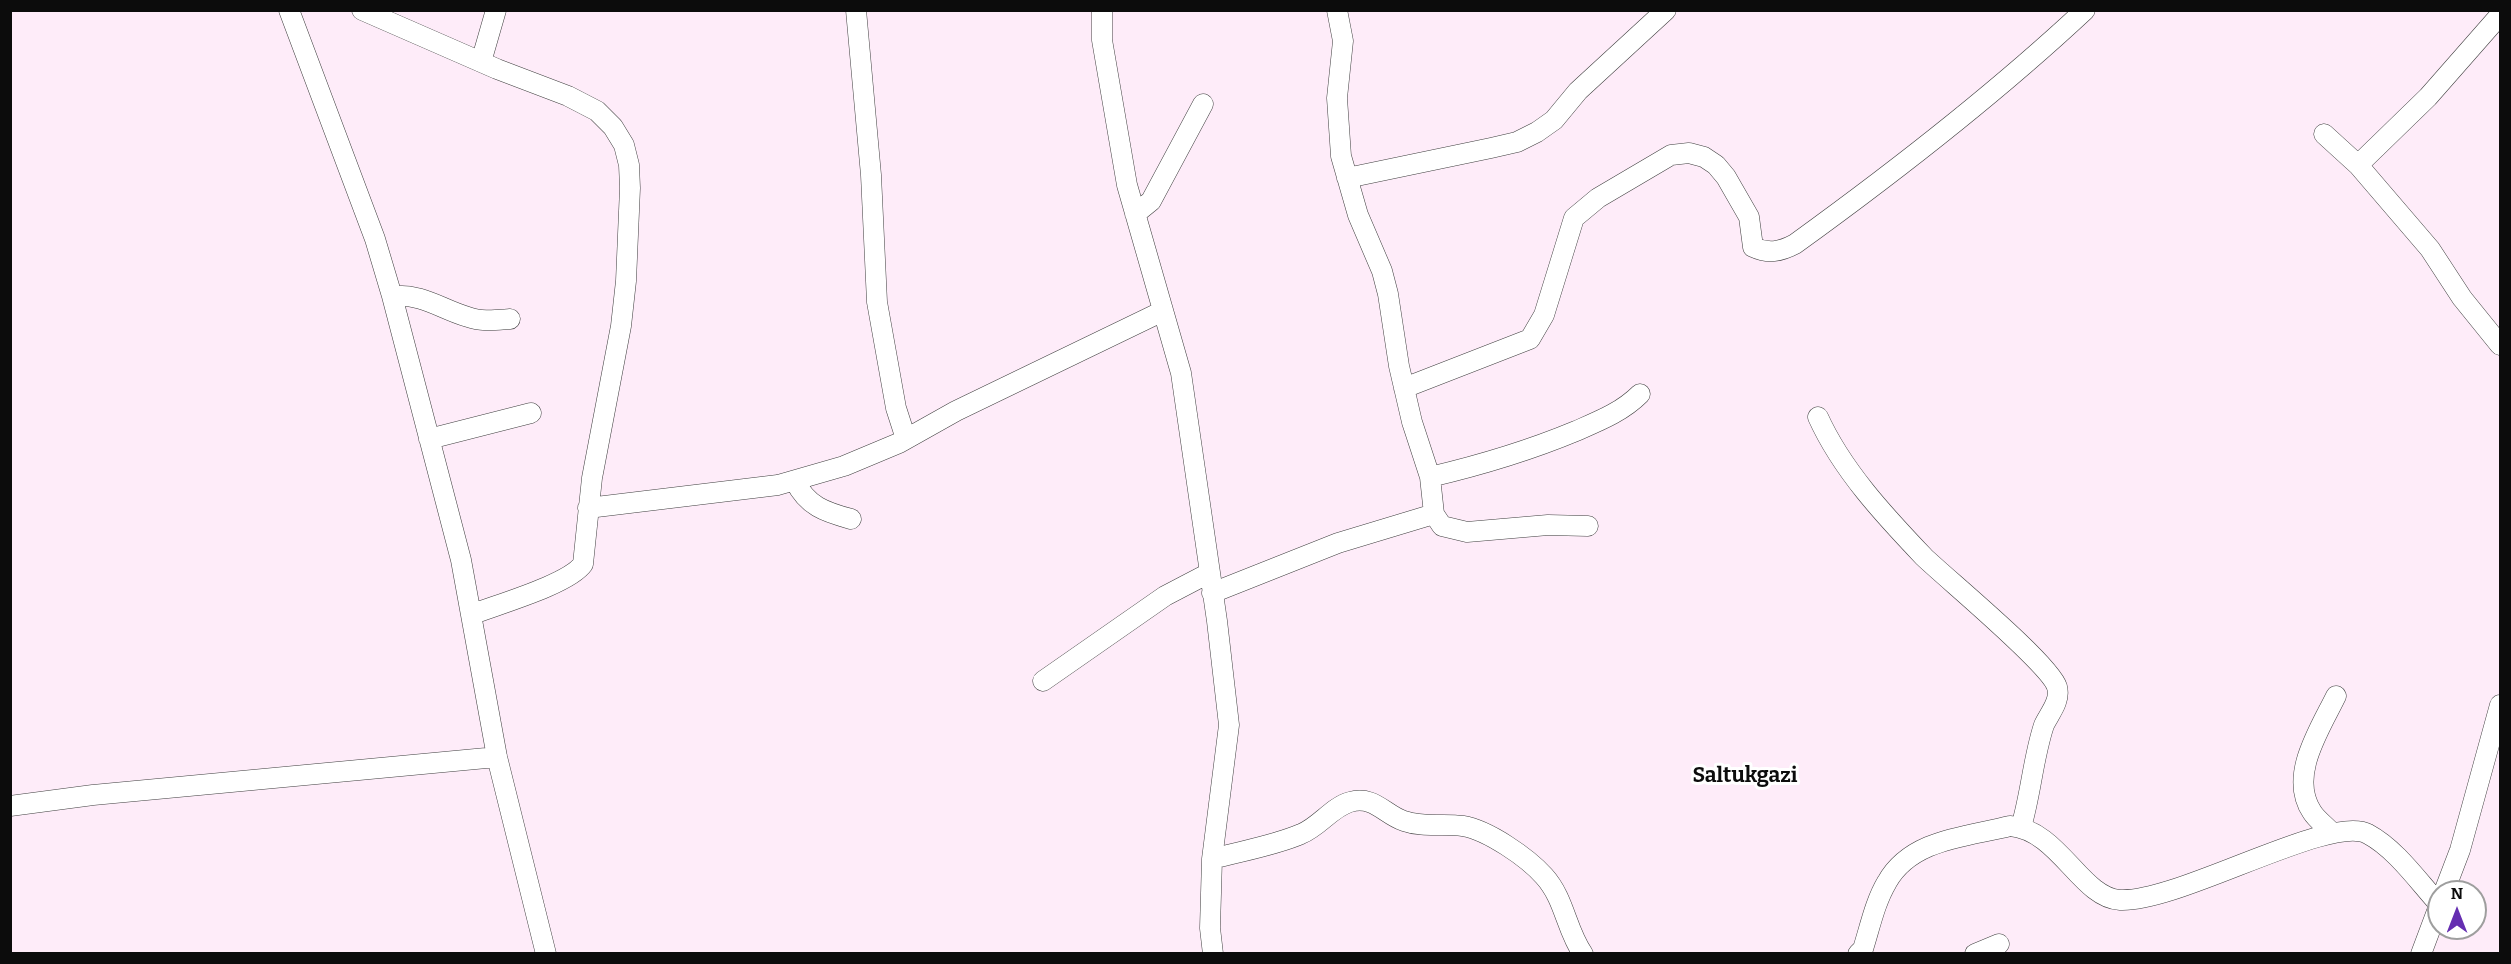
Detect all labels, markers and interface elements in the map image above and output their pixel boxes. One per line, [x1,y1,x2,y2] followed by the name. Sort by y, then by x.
[1693,763,1797,789] district label: Saltukgazi
[2427,880,2487,940] north arrow
[2451,884,2463,903] text: N

